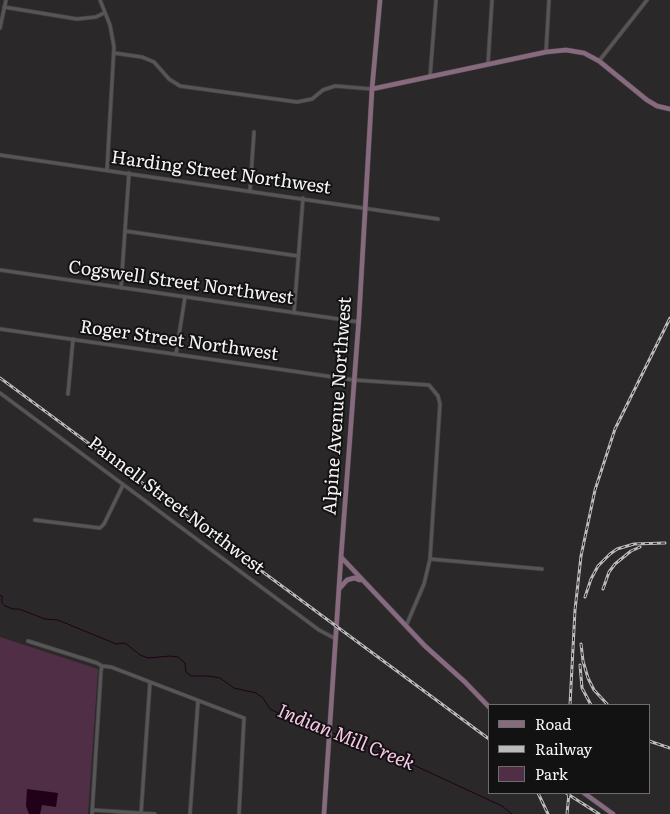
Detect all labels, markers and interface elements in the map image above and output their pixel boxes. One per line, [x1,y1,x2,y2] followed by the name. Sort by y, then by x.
[110,147,332,199] street label: Harding Street Northwest
[67,257,295,309] street label: Cogswell Street Northwest
[320,296,356,516] street label: Alpine Avenue Northwest
[78,316,280,366] street label: Roger Street Northwest
[84,433,268,579] street label: Pannell Street Northwest
[274,700,418,776] water label: Indian Mill Creek
[488,704,650,794] legend
[535,712,571,735] text: Road
[535,737,592,760] text: Railway
[535,762,568,785] text: Park

